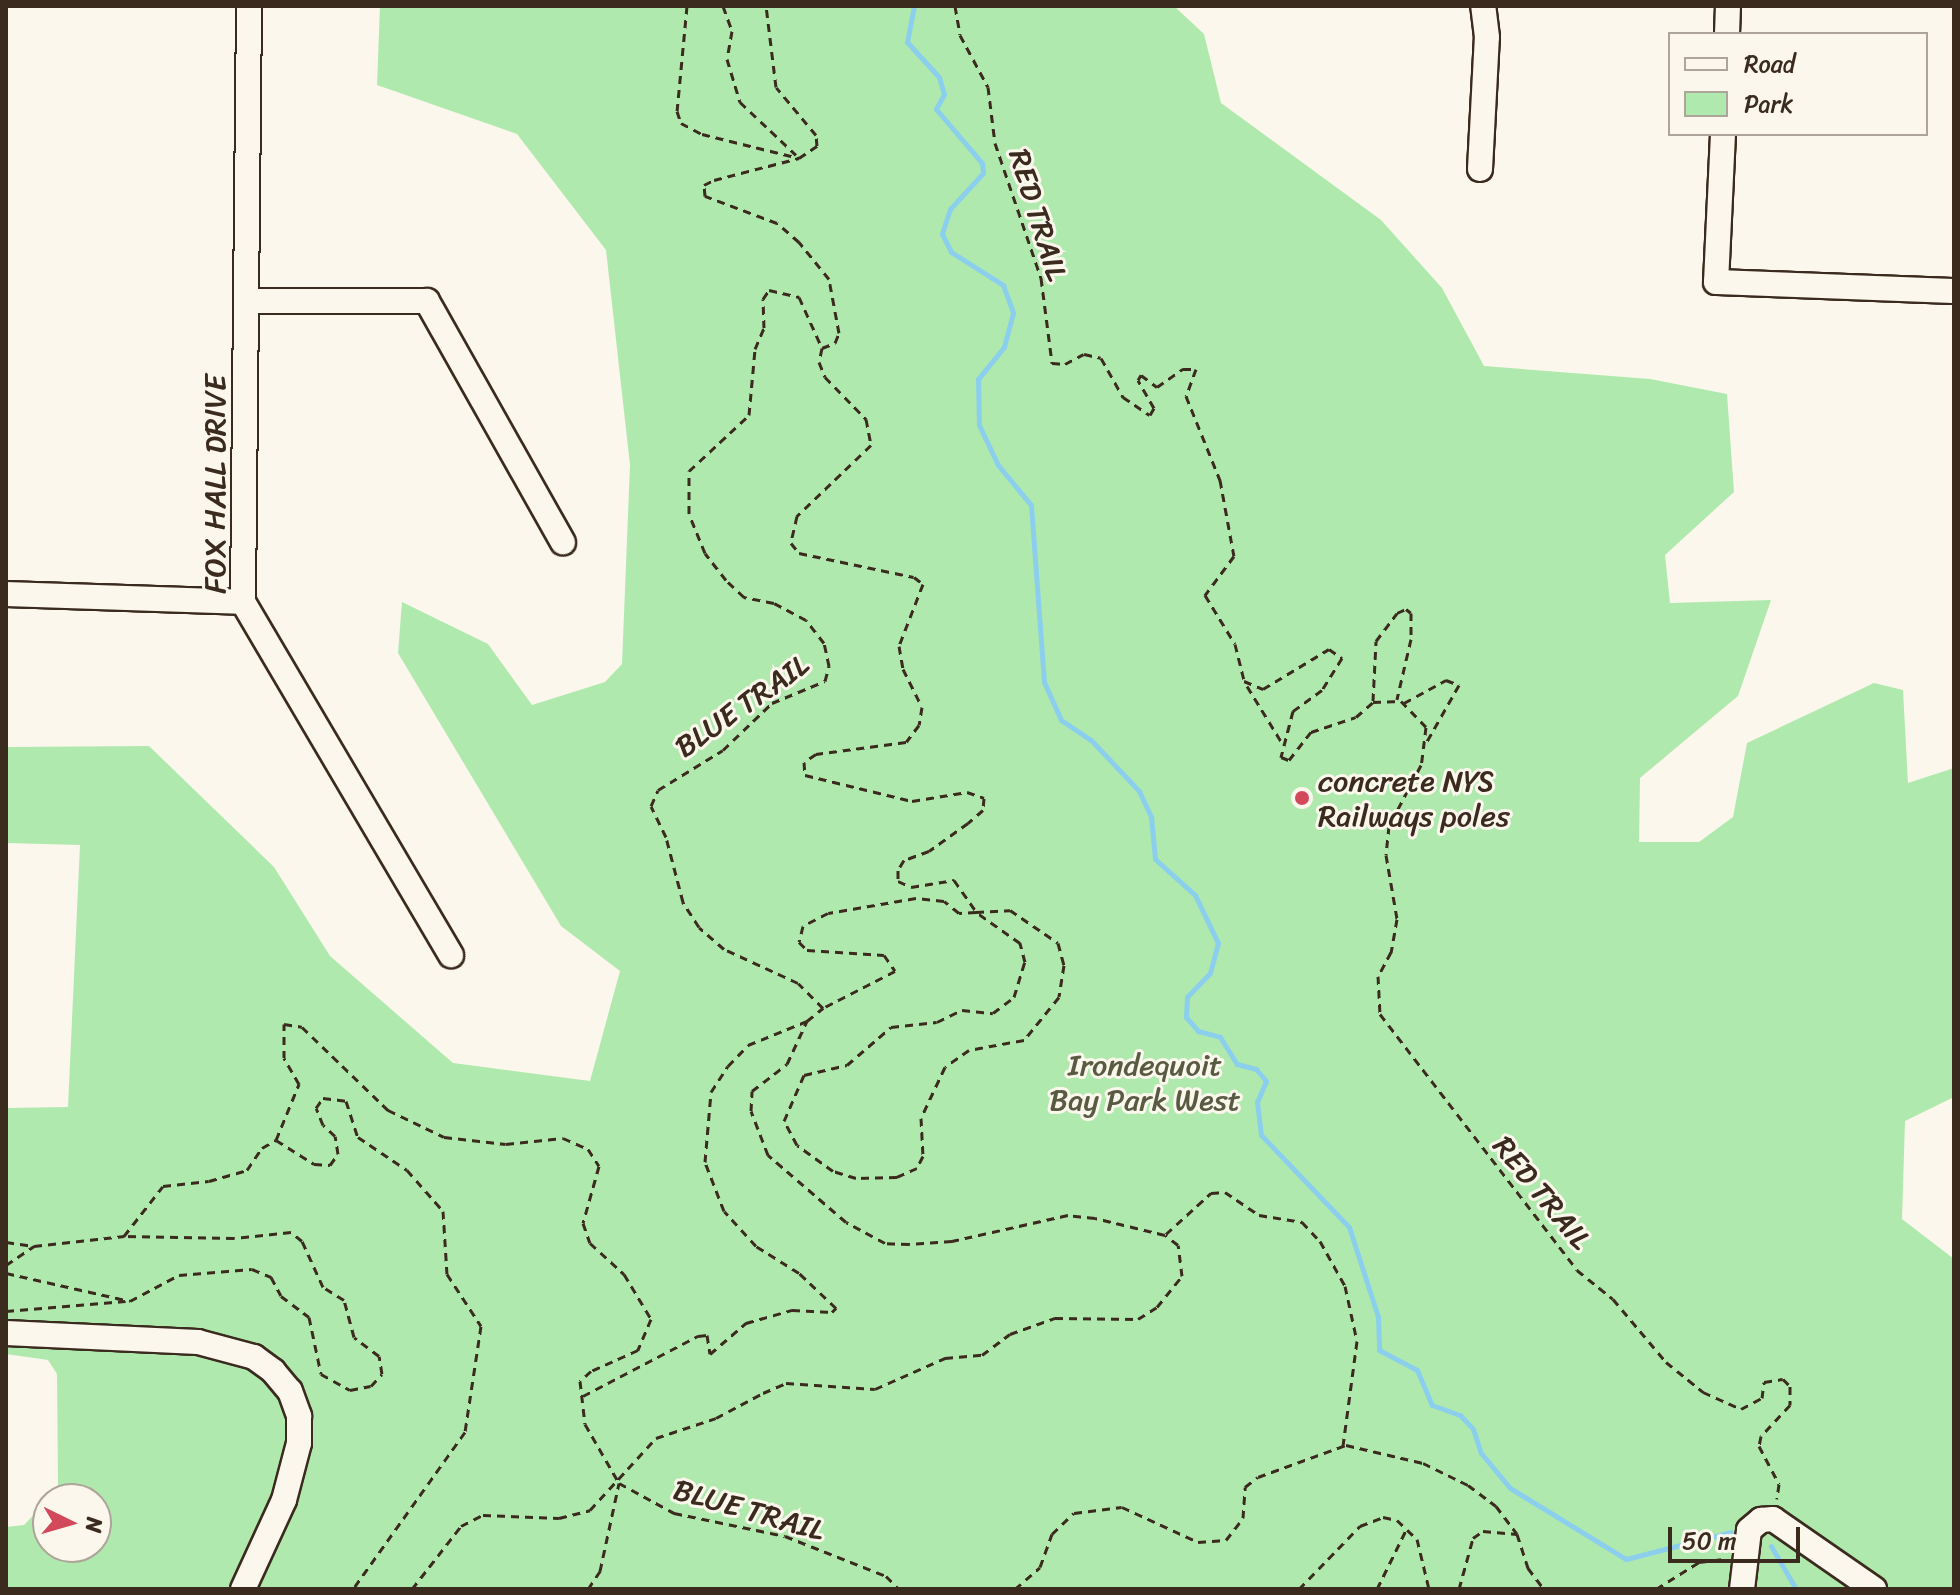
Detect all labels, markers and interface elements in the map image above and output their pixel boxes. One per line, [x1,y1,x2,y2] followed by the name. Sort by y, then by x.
[1668,32,1928,136] legend
[1744,43,1795,85] text: Road
[1744,83,1793,125] text: Park
[1001,144,1075,286] street label: RED TRAIL
[197,373,233,595] street label: FOX HALL DRIVE
[668,647,816,765] street label: BLUE TRAIL
[1318,763,1508,834] place label: concrete NYS Railways poles
[1293,789,1311,807] marker: concrete NYS Railways poles
[1049,1047,1241,1118] park label: Irondequoit Bay Park West
[1485,1128,1599,1258] street label: RED TRAIL
[670,1471,828,1549] street label: BLUE TRAIL
[32,1483,112,1563] north arrow
[1672,1511,1804,1561] scale bar
[74,1516,115,1534] text: N
[1682,1520,1737,1562] text: 50 m

